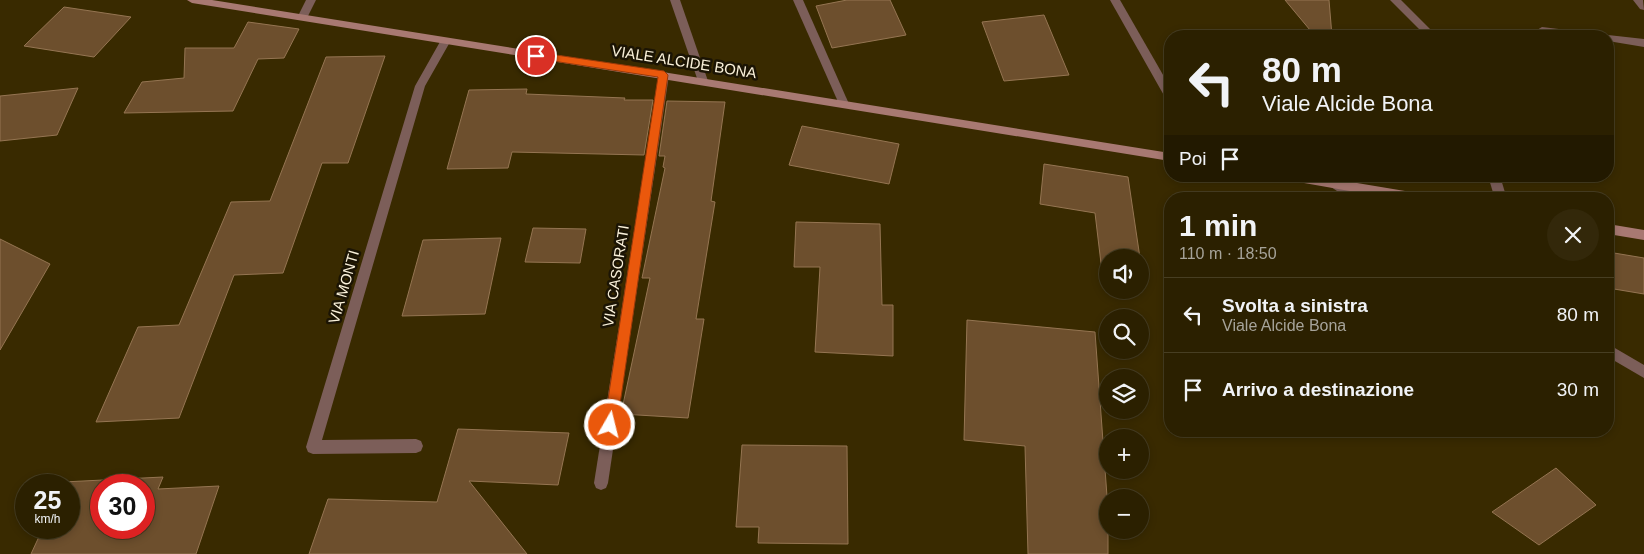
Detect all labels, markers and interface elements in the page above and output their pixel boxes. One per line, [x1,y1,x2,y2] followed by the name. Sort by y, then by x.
[515,35,557,77] pin
[522,42,550,70] icon: arrive
[610,42,758,81] street label: VIALE ALCIDE BONA
[1179,50,1244,115] icon: left
[1262,50,1342,89] text: 80 m
[1262,91,1433,116] text: Viale Alcide Bona
[1216,145,1244,173] icon: arrive
[1179,148,1206,169] text: Poi
[1179,209,1257,242] text: 1 min
[1547,209,1599,261] button: close
[599,224,632,328] street label: VIA CASORATI
[1179,245,1277,262] text: 110 m · 18:50
[325,248,362,326] street label: VIA MONTI
[1099,249,1149,539] map controls
[1099,249,1149,299] button: sound
[1222,295,1368,316] text: Svolta a sinistra
[1179,301,1207,329] icon: left
[1557,304,1599,325] text: 80 m
[1099,309,1149,359] button: search
[1222,317,1346,334] text: Viale Alcide Bona
[1099,369,1149,419] button: layers
[1179,376,1207,404] icon: arrive
[1222,379,1414,400] text: Arrivo a destinazione
[1557,379,1599,400] text: 30 m
[583,398,635,450] position arrow
[1099,429,1149,479] button: +
[90,474,155,539] speed limit sign: 30
[34,486,61,514] text: 25
[1099,489,1149,539] button: −
[34,512,61,526] text: km/h

